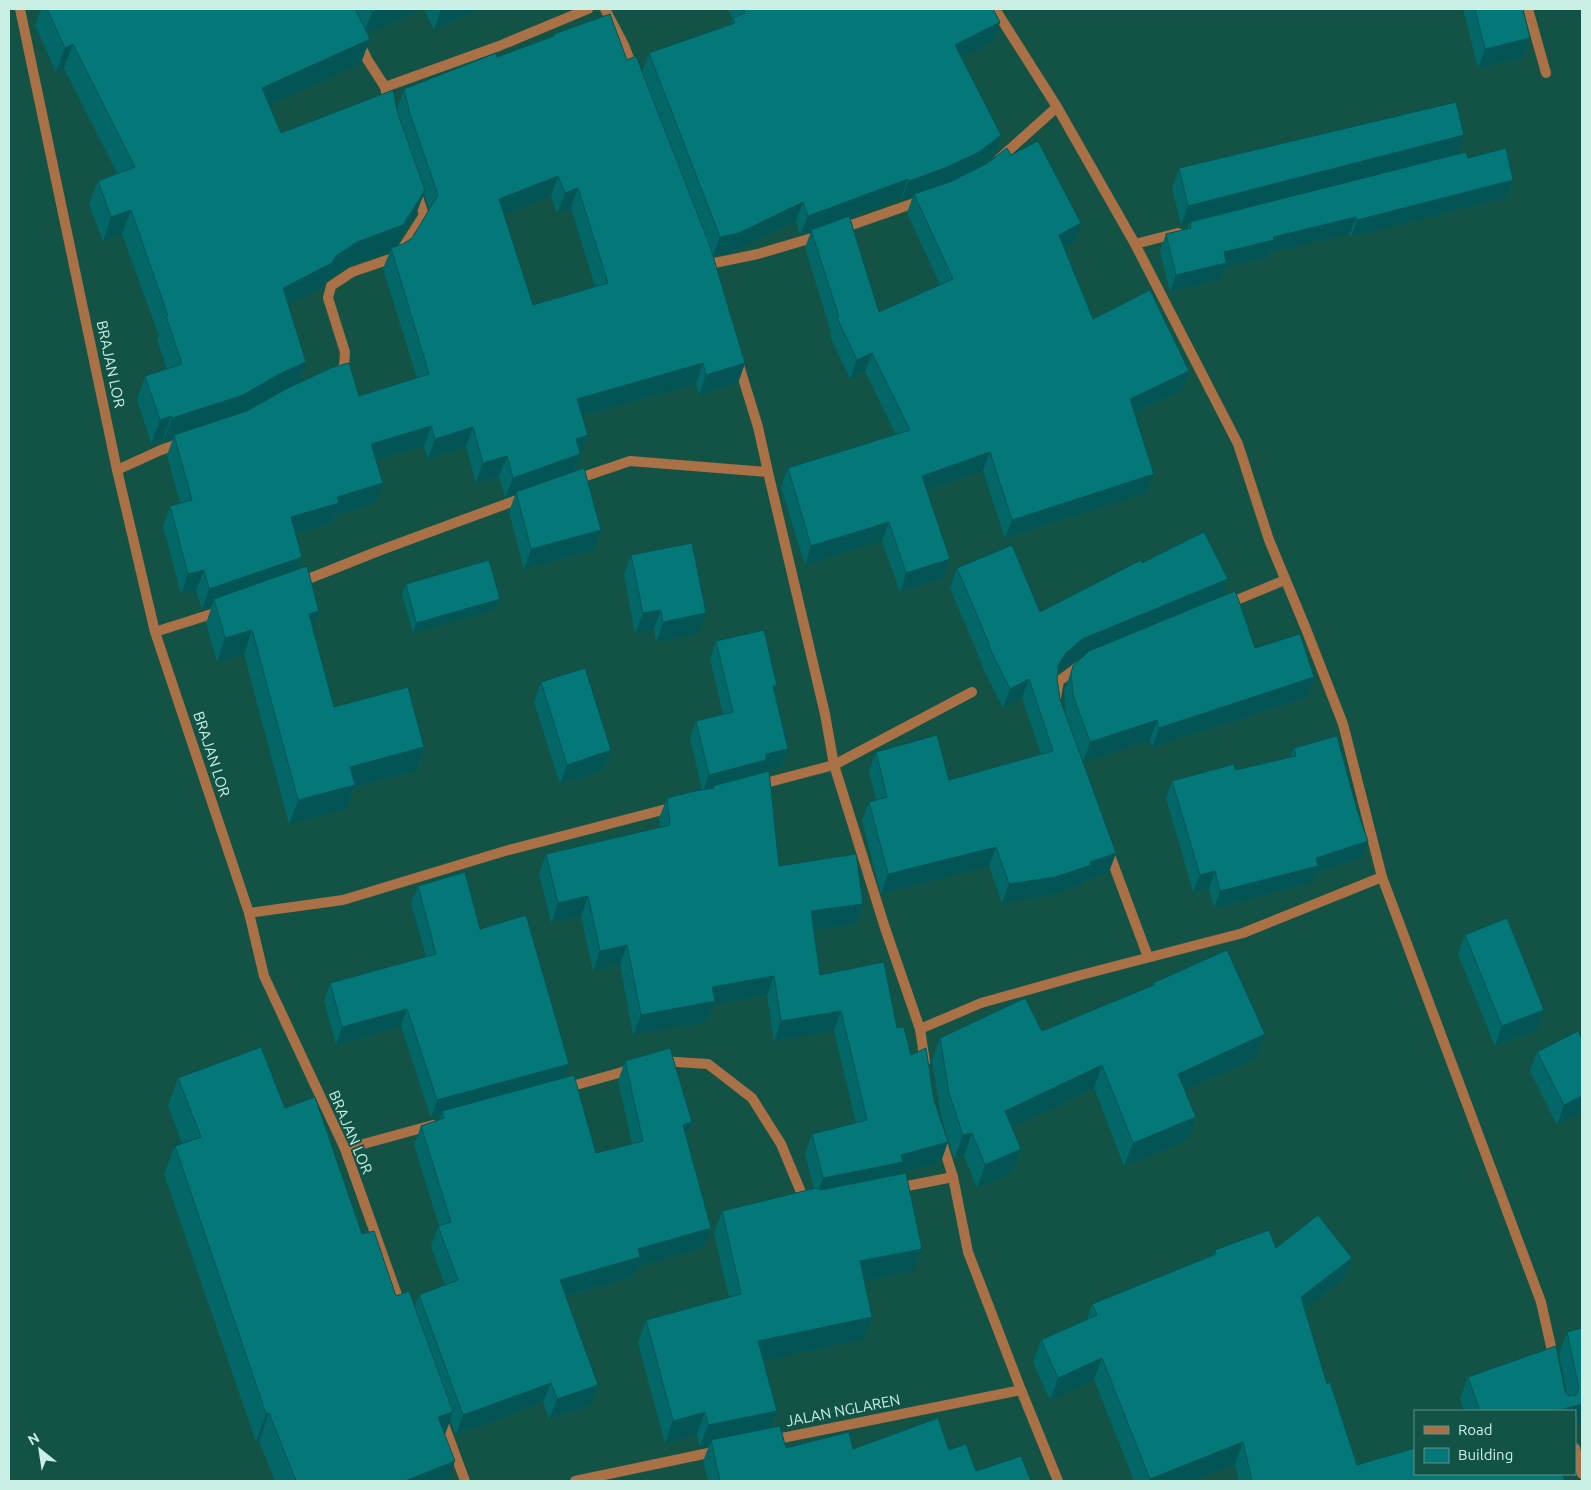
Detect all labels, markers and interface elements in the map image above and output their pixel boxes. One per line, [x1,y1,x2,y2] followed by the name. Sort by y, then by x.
[93,319,129,409] street label: BRAJAN LOR
[190,709,234,799] street label: BRAJAN LOR
[326,1088,376,1176] street label: BRAJAN LOR
[784,1391,902,1429] street label: JALAN NGLAREN
[1414,1410,1576,1475] legend
[1458,1421,1493,1438] text: Road
[15,1425,65,1475] north arrow
[25,1429,42,1448] text: N
[1458,1446,1513,1463] text: Building

